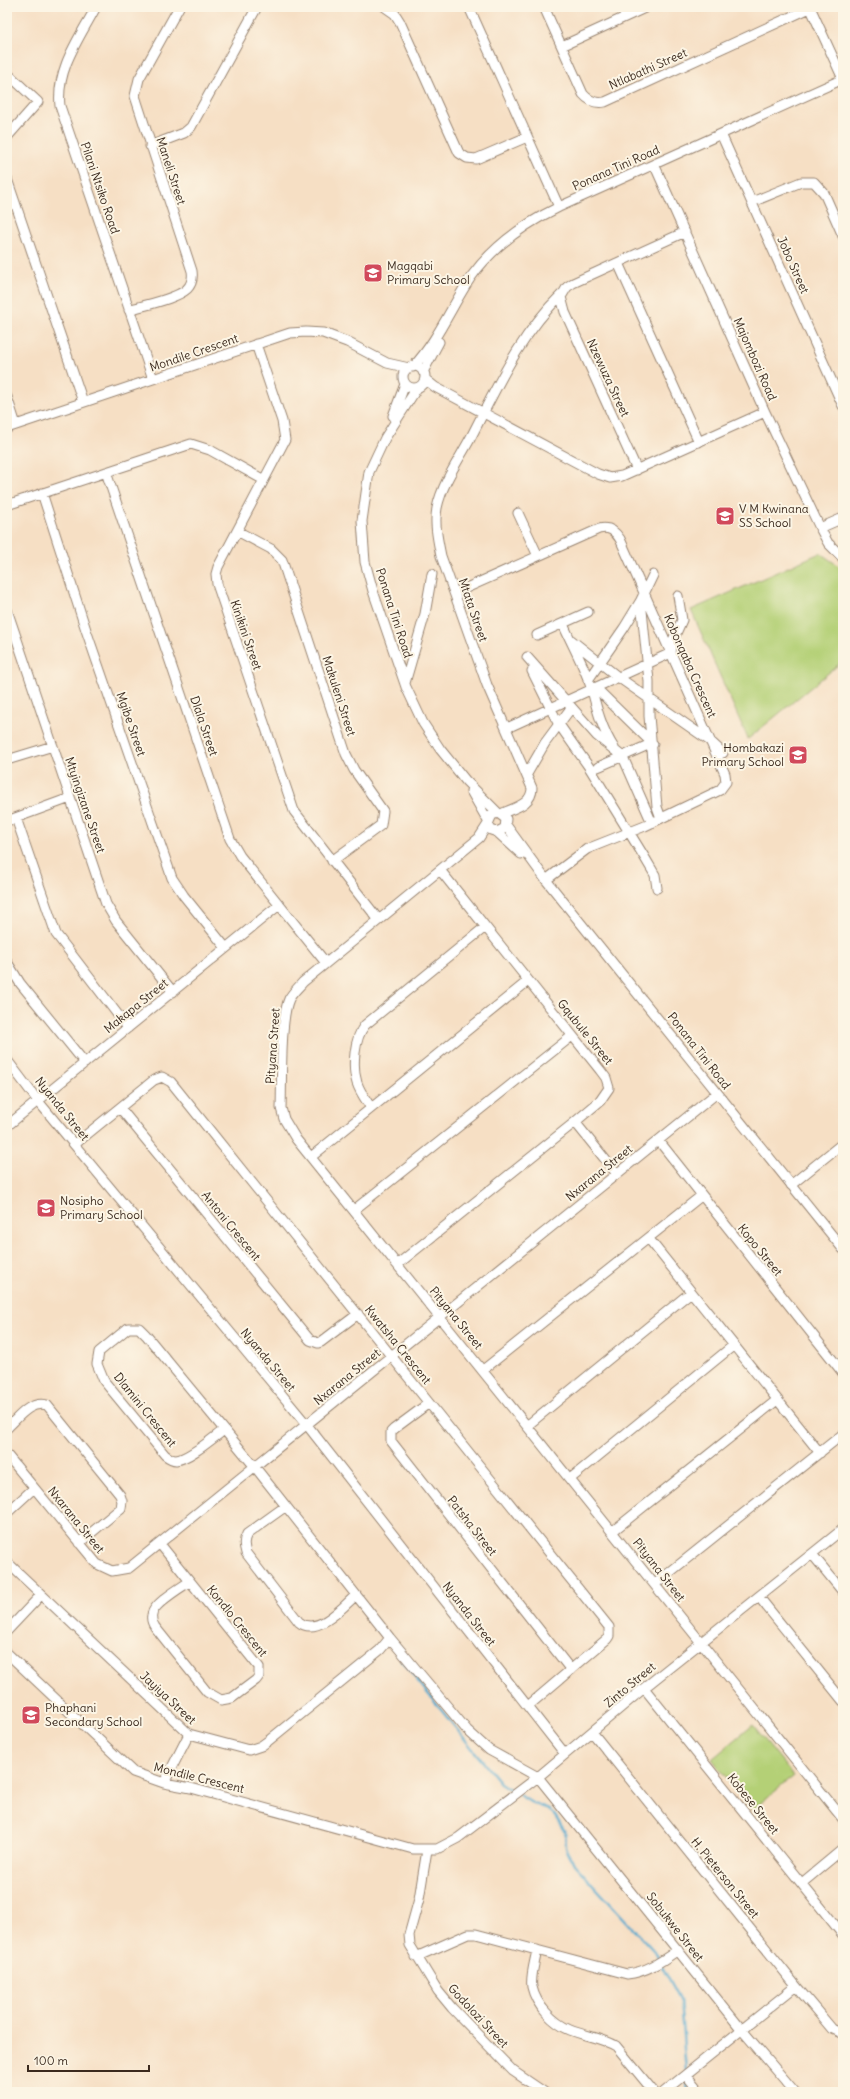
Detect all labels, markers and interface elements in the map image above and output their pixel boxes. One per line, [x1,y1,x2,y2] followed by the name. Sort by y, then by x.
[606,45,689,92] street label: Ntlabathi Street
[153,135,189,207] street label: Maneli Street
[78,140,123,236] street label: Pilani Ntsiko Road
[570,142,662,193] street label: Ponana Tini Road
[774,234,813,296] street label: Jobo Street
[387,258,470,287] place label: Magqabi Primary School
[362,262,384,284] school or university icon: Magqabi Primary School
[730,315,780,403] street label: Majombozi Road
[148,330,240,375] street label: Mondile Crescent
[584,337,633,419] street label: Nzewuza Street
[739,501,809,530] place label: V M Kwinana SS School
[714,505,736,527] school or university icon: V M Kwinana SS School
[373,566,416,660] street label: Ponana Tini Road
[456,576,491,644] street label: Mtata Street
[227,598,265,672] street label: Kinikini Street
[661,612,720,720] street label: Kobonqaba Crescent
[319,654,359,738] street label: Makuleni Street
[113,690,149,758] street label: Mgibe Street
[187,694,222,758] street label: Dlala Street
[701,740,784,769] place label: Hombakazi Primary School
[787,744,809,766] school or university icon: Hombakazi Primary School
[62,755,109,855] street label: Mtyingizane Street
[101,975,171,1036] street label: Makapa Street
[554,996,616,1067] street label: Gqubule Street
[262,1007,283,1085] street label: Pityana Street
[665,1009,734,1092] street label: Ponana Tini Road
[32,1074,93,1144] street label: Nyanda Street
[562,1141,635,1204] street label: Nxarana Street
[199,1188,264,1264] street label: Antoni Crescent
[60,1193,143,1222] place label: Nosipho Primary School
[35,1197,57,1219] school or university icon: Nosipho Primary School
[735,1221,786,1279] street label: Kopo Street
[427,1283,486,1352] street label: Pityana Street
[362,1302,435,1387] street label: Kwatsha Crescent
[238,1325,299,1394] street label: Nyanda Street
[310,1345,383,1408] street label: Nxarana Street
[111,1369,180,1450] street label: Dlamini Crescent
[45,1483,108,1556] street label: Nxarana Street
[444,1493,500,1559] street label: Patsha Street
[630,1535,689,1604] street label: Pityana Street
[440,1578,499,1649] street label: Nyanda Street
[204,1582,271,1660] street label: Kondlo Crescent
[601,1659,658,1710] street label: Zinto Street
[137,1668,199,1727] street label: Jayiya Street
[45,1700,142,1729] place label: Phaphani Secondary School
[20,1704,42,1726] school or university icon: Phaphani Secondary School
[152,1759,246,1796] street label: Mondile Crescent
[724,1770,782,1837] street label: Kobese Street
[688,1834,763,1921] street label: H. Pieterson Street
[644,1889,707,1964] street label: Sobukwe Street
[445,1981,512,2051] street label: Godolozi Street
[28,2047,149,2073] scale bar
[34,2053,68,2068] text: 100 m

